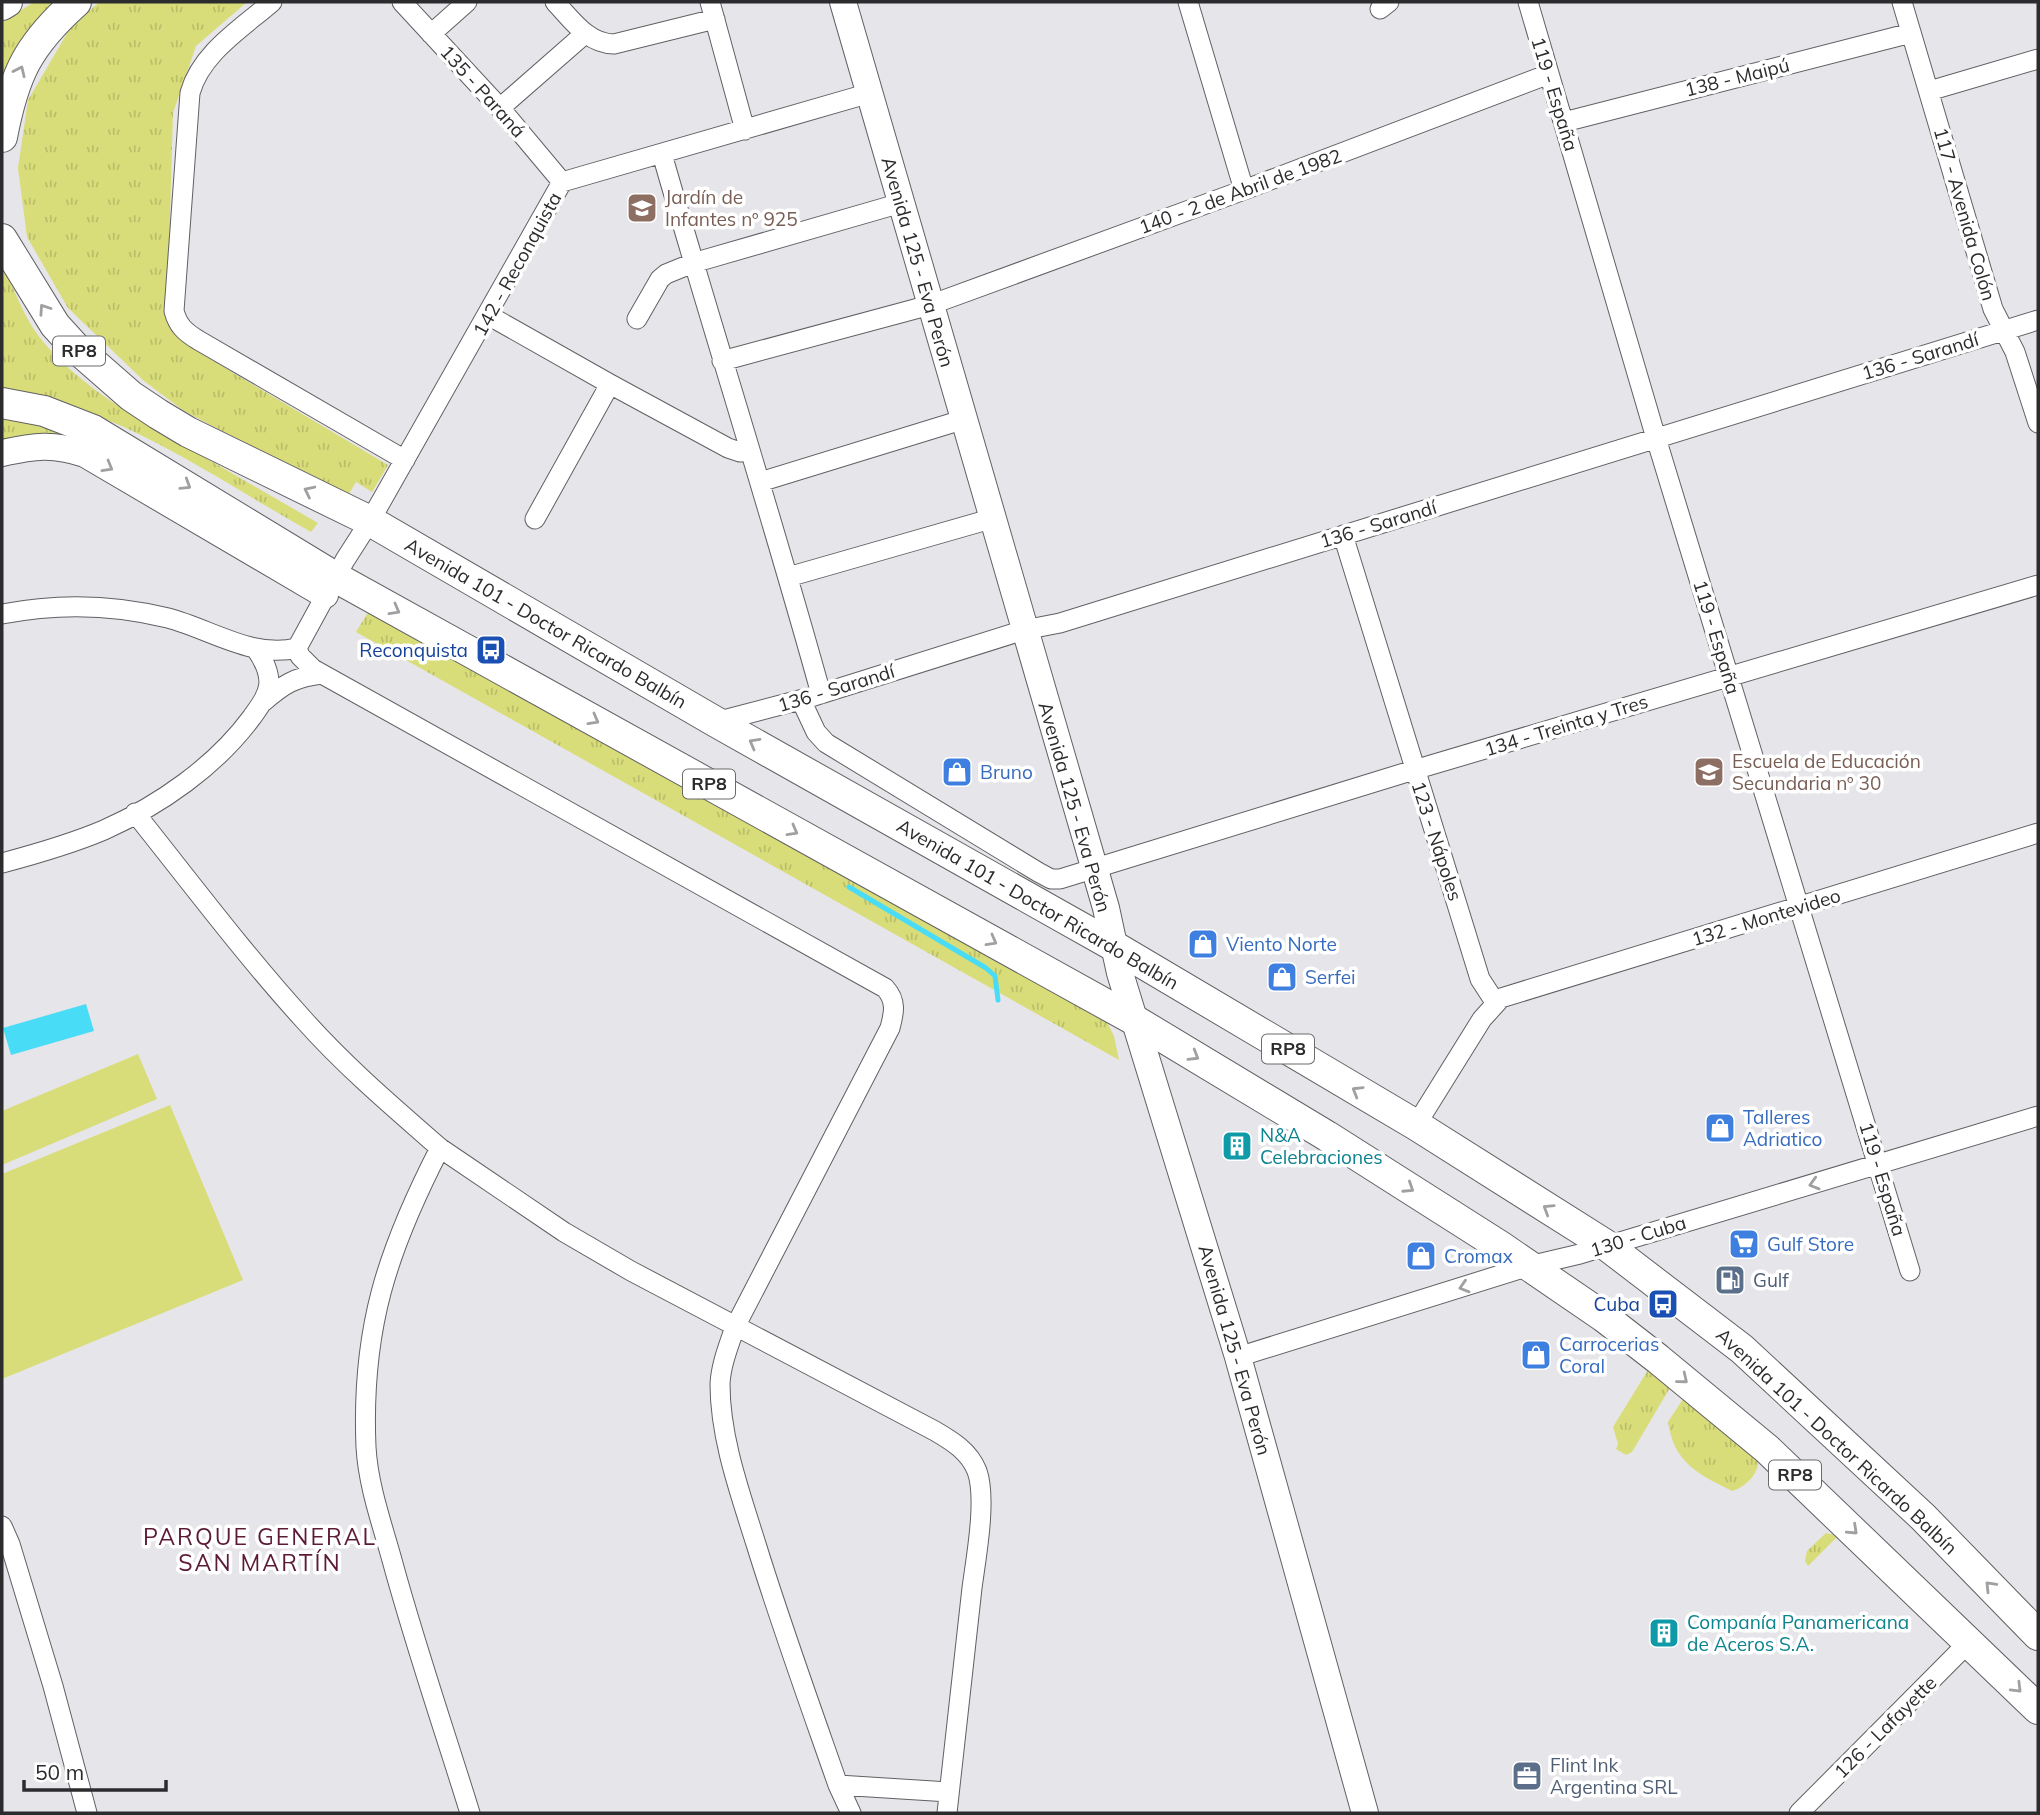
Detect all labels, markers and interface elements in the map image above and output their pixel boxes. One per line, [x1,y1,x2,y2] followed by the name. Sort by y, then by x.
[1526,34,1584,154] street label: 119 - España
[435,40,531,142] street label: 135 - Paraná
[1682,52,1792,102] street label: 138 - Maipú
[12,66,26,79] one-way arrow
[1929,125,2001,303] street label: 117 - Avenida Colón
[1135,143,1345,239] street label: 140 - 2 de Abril de 1982
[876,154,960,370] street label: Avenida 125 - Eva Perón
[665,185,798,231] place label: Jardín de Infantes nº 925
[467,188,567,340] street label: 142 - Reconquista
[625,191,659,225] school or university icon: Jardín de Infantes nº 925
[40,303,53,316] one-way arrow
[1859,326,1983,385] street label: 136 - Sarandí
[53,337,105,366] road number: RP8
[101,459,114,472] one-way arrow
[178,477,191,490] one-way arrow
[304,486,316,500] one-way arrow
[1317,494,1441,553] street label: 136 - Sarandí
[401,532,691,714] street label: Avenida 101 - Doctor Ricardo Balbín
[1688,577,1746,697] street label: 119 - España
[388,602,400,615] one-way arrow
[474,633,508,667] bus stop icon: Reconquista
[359,638,468,662] place label: Reconquista
[775,658,899,717] street label: 136 - Sarandí
[1481,689,1651,761] street label: 134 - Treinta y Tres
[1033,699,1117,915] street label: Avenida 125 - Eva Perón
[587,712,599,725] one-way arrow
[749,738,761,751] one-way arrow
[1732,749,1921,795] place label: Escuela de Educación Secundaria nº 30
[940,755,974,789] shop icon: Bruno
[1692,755,1726,789] school or university icon: Escuela de Educación Secundaria nº 30
[980,760,1033,784] place label: Bruno
[683,770,735,798] road number: RP8
[1406,778,1468,904] street label: 123 - Nápoles
[893,813,1183,995] street label: Avenida 101 - Doctor Ricardo Balbín
[786,823,798,836] one-way arrow
[1689,883,1843,951] street label: 132 - Montevideo
[1186,927,1220,961] shop icon: Viento Norte
[1226,932,1337,956] place label: Viento Norte
[985,933,997,946] one-way arrow
[1265,960,1299,994] shop icon: Serfei
[1305,965,1356,989] place label: Serfei
[1262,1034,1314,1064] road number: RP8
[1187,1048,1200,1061] one-way arrow
[1351,1086,1364,1099] one-way arrow
[1743,1105,1822,1151] place label: Talleres Adriatico
[1703,1111,1737,1145] shop icon: Talleres Adriatico
[1854,1119,1912,1239] street label: 119 - España
[1260,1123,1383,1169] place label: N&A Celebraciones
[1220,1129,1254,1163] building icon: N&A Celebraciones
[1808,1176,1820,1190] one-way arrow
[1401,1180,1414,1193] one-way arrow
[1543,1204,1556,1217] one-way arrow
[1587,1210,1689,1262] street label: 130 - Cuba
[1727,1227,1761,1261] supermarket icon: Gulf Store
[1767,1232,1854,1256] place label: Gulf Store
[1404,1239,1438,1273] shop icon: Cromax
[1193,1242,1277,1458] street label: Avenida 125 - Eva Perón
[1444,1244,1513,1268] place label: Cromax
[1713,1263,1747,1297] fuel station icon: Gulf
[1753,1268,1789,1292] place label: Gulf
[1459,1278,1471,1293] one-way arrow
[1646,1287,1680,1321] bus stop icon: Cuba
[1593,1292,1640,1316] place label: Cuba
[1711,1323,1963,1559] street label: Avenida 101 - Doctor Ricardo Balbín
[1559,1332,1659,1378] place label: Carrocerias Coral
[1519,1338,1553,1372] shop icon: Carrocerias Coral
[1676,1370,1688,1383] one-way arrow
[1769,1460,1821,1490] road number: RP8
[143,1522,377,1577] district label: PARQUE GENERAL SAN MARTÍN
[1845,1522,1858,1534] one-way arrow
[1986,1582,1999,1595] one-way arrow
[1687,1610,1909,1656] place label: Companía Panamericana de Aceros S.A.
[1647,1616,1681,1650] building icon: Companía Panamericana de Aceros S.A.
[1829,1671,1941,1783] street label: 126 - Lafayette
[2009,1679,2022,1692] one-way arrow
[24,1748,166,1792] scale bar
[1550,1753,1678,1799] place label: Flint Ink Argentina SRL
[35,1759,84,1785] text: 50 m
[1510,1759,1544,1793] office icon: Flint Ink Argentina SRL

